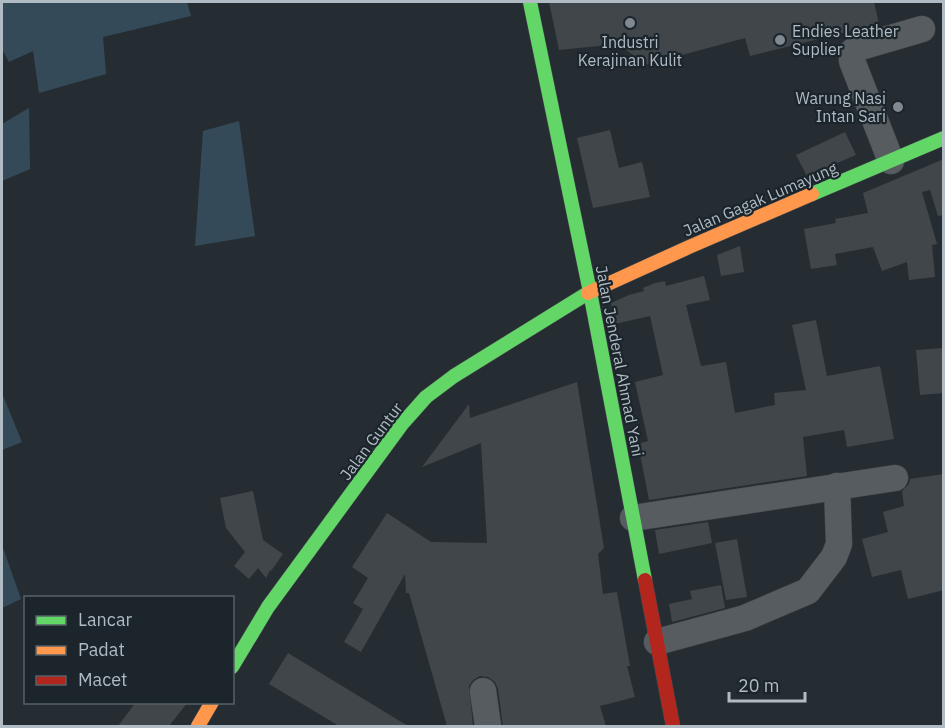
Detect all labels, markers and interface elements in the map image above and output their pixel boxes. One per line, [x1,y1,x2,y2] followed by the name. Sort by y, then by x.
[623,16,637,30] marker: Industri Kerajinan Kulit
[792,21,899,59] place label: Endies Leather Suplier
[578,32,682,70] place label: Industri Kerajinan Kulit
[773,33,787,47] marker: Endies Leather Suplier
[795,88,886,126] place label: Warung Nasi Intan Sari
[891,100,905,114] marker: Warung Nasi Intan Sari
[680,157,840,240] street label: Jalan Gagak Lumayung
[592,264,648,458] street label: Jalan Jenderal Ahmad Yani
[335,398,407,484] street label: Jalan Guntur
[24,596,234,704] legend
[78,608,133,631] text: Lancar
[78,638,125,661] text: Padat
[729,665,806,703] scale bar
[78,668,127,691] text: Macet
[738,674,780,697] text: 20 m

